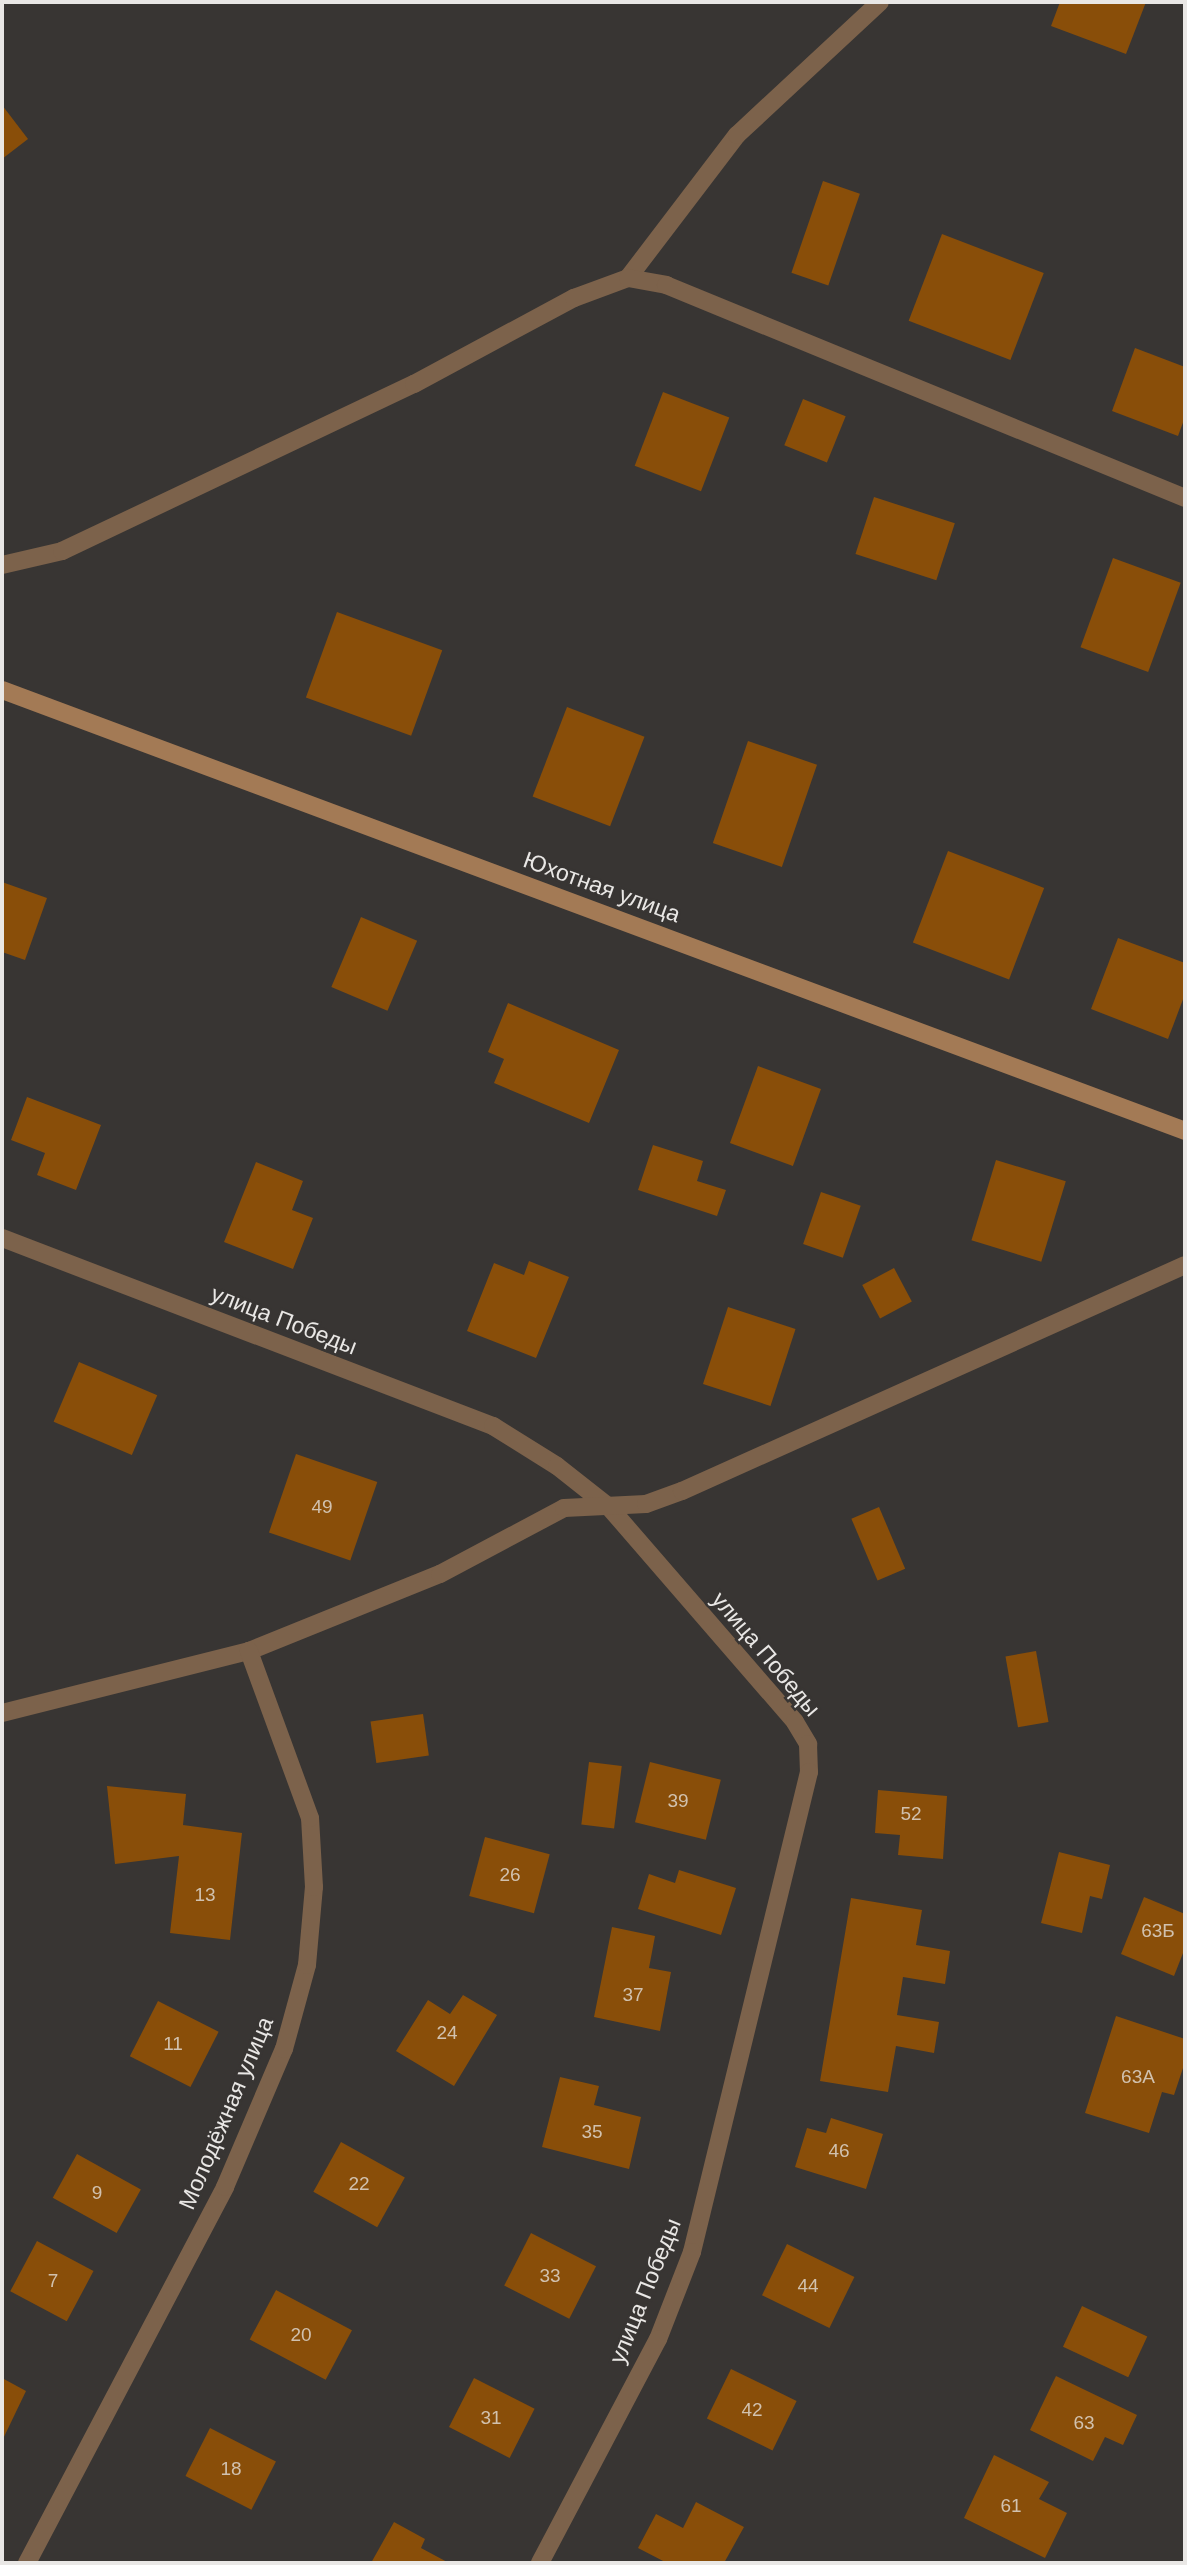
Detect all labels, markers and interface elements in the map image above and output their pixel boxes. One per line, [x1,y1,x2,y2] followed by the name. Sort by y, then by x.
[520,846,684,928] street label: Юхотная улица
[207,1280,361,1360] street label: улица Победы
[311,1496,333,1518] house number: 49
[706,1586,826,1722] street label: улица Победы
[667,1790,689,1812] house number: 39
[900,1803,922,1825] house number: 52
[499,1864,521,1886] house number: 26
[194,1884,216,1906] house number: 13
[1141,1920,1175,1942] house number: 63Б
[622,1984,644,2006] house number: 37
[173,2012,279,2214] street label: Молодёжная улица
[436,2022,458,2044] house number: 24
[163,2033,183,2055] house number: 11
[1121,2066,1155,2088] house number: 63А
[581,2121,603,2143] house number: 35
[828,2140,850,2162] house number: 46
[348,2173,370,2195] house number: 22
[92,2182,102,2204] house number: 9
[603,2214,687,2368] street label: улица Победы
[539,2265,561,2287] house number: 33
[48,2270,58,2292] house number: 7
[797,2275,819,2297] house number: 44
[290,2324,312,2346] house number: 20
[741,2399,763,2421] house number: 42
[480,2407,502,2429] house number: 31
[1073,2412,1095,2434] house number: 63
[220,2458,242,2480] house number: 18
[1000,2495,1022,2517] house number: 61

